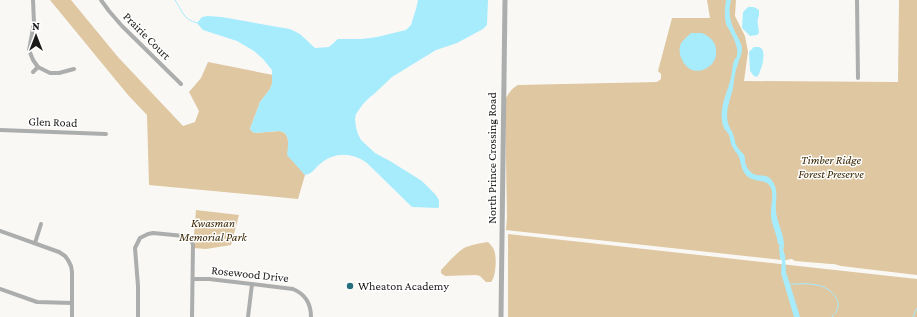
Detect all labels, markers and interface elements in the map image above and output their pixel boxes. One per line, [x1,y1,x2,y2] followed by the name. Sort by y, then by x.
[120,9,174,63] street label: Prairie Court
[16,16,56,56] north arrow
[32,20,40,32] text: N
[485,92,499,224] street label: North Prince Crossing Road
[28,114,78,130] street label: Glen Road
[798,153,864,181] park label: Timber Ridge Forest Preserve
[178,216,247,244] park label: Kwasman Memorial Park
[211,263,289,285] street label: Rosewood Drive
[358,279,449,293] place label: Wheaton Academy
[345,281,355,291] marker: Wheaton Academy

